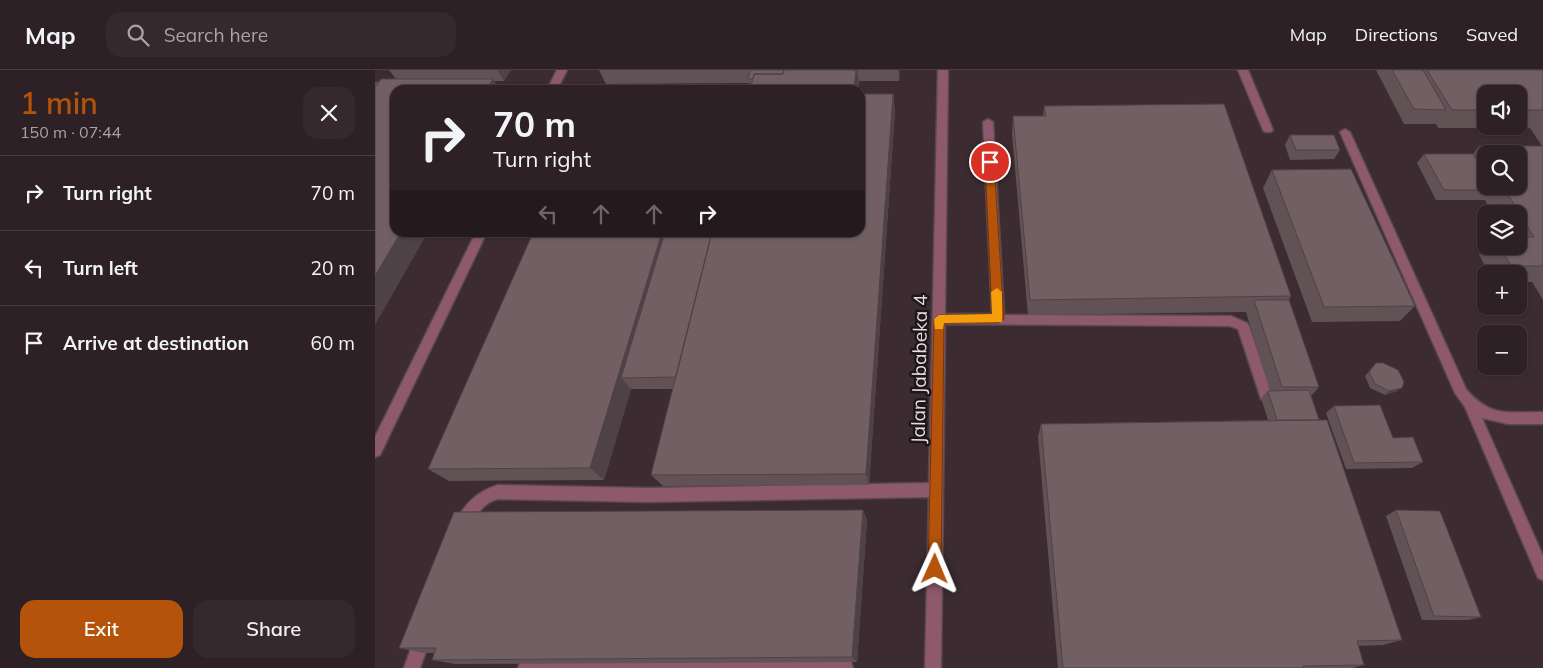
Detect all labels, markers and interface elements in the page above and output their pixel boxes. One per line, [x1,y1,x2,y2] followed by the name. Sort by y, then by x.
[106,12,456,57] search box
[25,20,76,50] text: Map
[124,21,152,49] icon: search
[164,23,268,47] text: Search here
[1290,23,1327,46] text: Map
[1355,23,1438,46] text: Directions
[1466,23,1518,46] text: Saved
[20,84,98,122] text: 1 min
[1477,85,1527,375] map controls
[1477,85,1527,135] button: sound
[303,87,355,139] button: close
[493,102,576,146] text: 70 m
[410,105,475,170] icon: right
[20,122,121,142] text: 150 m · 07:44
[969,141,1011,183] pin
[493,145,591,173] text: Turn right
[1477,145,1527,195] button: search
[976,148,1004,176] icon: arrive
[20,179,48,207] icon: right
[63,181,152,205] text: Turn right
[311,181,355,205] text: 70 m
[534,200,562,228] icon: left
[587,200,615,228] icon: ahead
[640,200,668,228] icon: ahead
[693,200,721,228] icon: right
[1477,205,1527,255] button: layers
[20,254,48,282] icon: left
[63,256,138,280] text: Turn left
[311,256,355,280] text: 20 m
[1477,265,1527,315] button: +
[906,294,932,444] street label: Jalan Jababeka 4
[1477,325,1527,375] button: −
[20,329,48,357] icon: arrive
[63,331,249,355] text: Arrive at destination
[311,331,355,355] text: 60 m
[908,542,960,594] position arrow
[20,600,183,658] button: Exit
[193,600,355,658] button: Share

